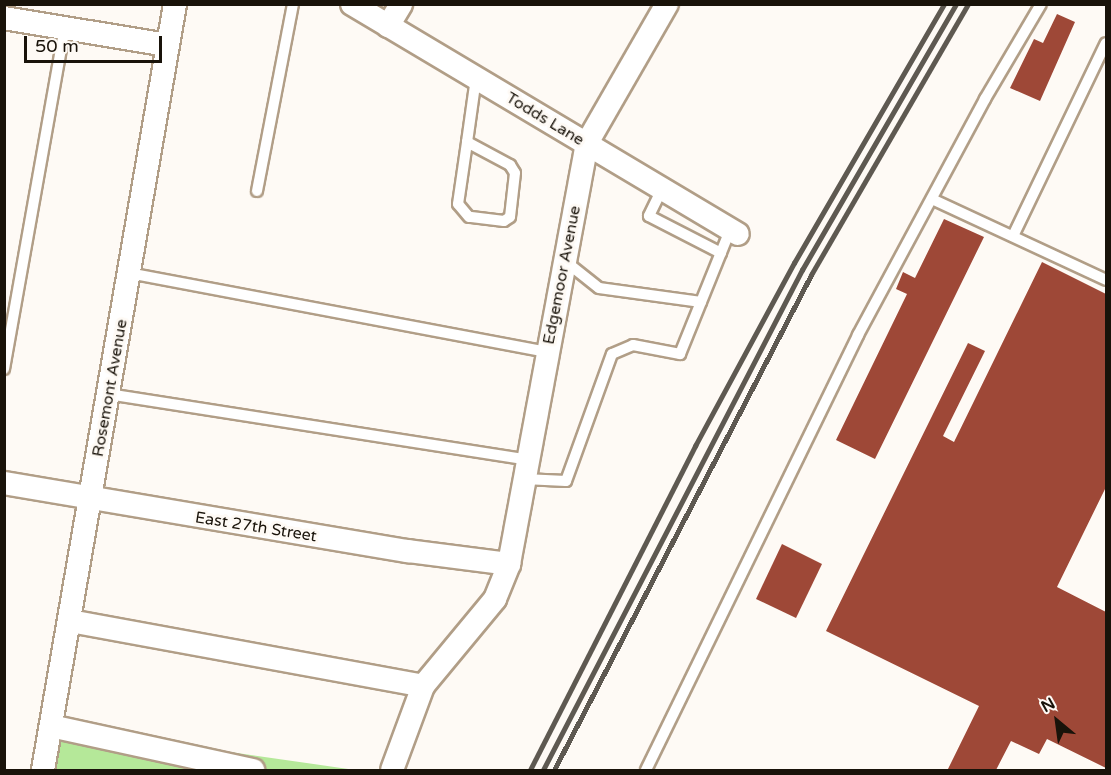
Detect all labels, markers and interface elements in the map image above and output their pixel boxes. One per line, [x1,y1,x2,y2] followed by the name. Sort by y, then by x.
[27,24,165,62] scale bar
[35,35,79,57] text: 50 m
[503,88,587,150] street label: Todds Lane
[539,204,585,346] street label: Edgemoor Avenue
[88,318,132,458] street label: Rosemont Avenue
[194,508,318,546] street label: East 27th Street
[1027,691,1087,751] north arrow
[1038,693,1059,717] text: N

